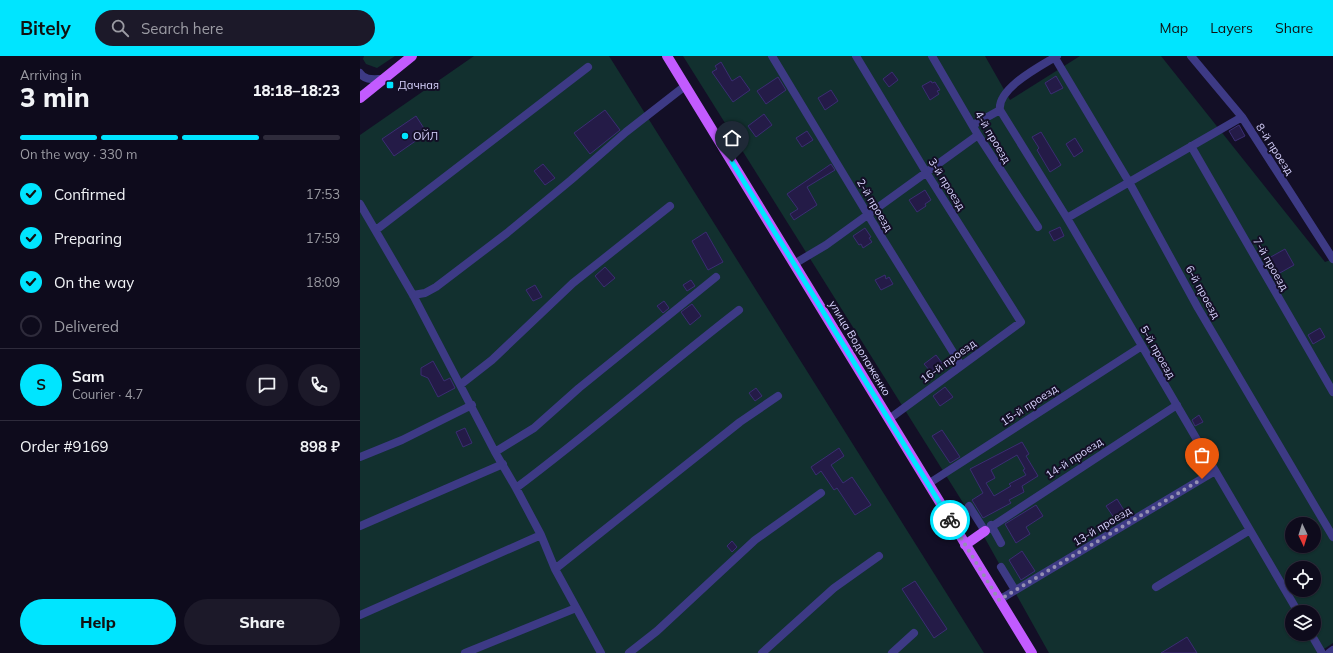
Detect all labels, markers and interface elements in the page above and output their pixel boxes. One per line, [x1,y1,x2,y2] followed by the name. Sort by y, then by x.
[95,10,375,46] search box
[20,16,71,40] text: Bitely
[109,17,131,39] icon: search
[141,19,223,38] text: Search here
[1159,19,1188,37] text: Map
[1210,19,1253,37] text: Layers
[1275,19,1313,37] text: Share
[20,67,82,83] text: Arriving in
[398,78,439,92] place label: Дачная
[385,80,395,90] marker: Дачная
[20,81,90,114] text: 3 min
[253,81,340,100] text: 18:18–18:23
[972,108,1014,166] street label: 4-й проезд
[715,121,749,162] pin
[1253,121,1297,178] street label: 8-й проезд
[721,127,743,149] icon: home
[413,129,438,143] place label: ОЙЛ
[400,131,410,141] marker: ОЙЛ
[20,146,137,162] text: On the way · 330 m
[925,155,969,213] street label: 3-й проезд
[854,176,896,234] street label: 2-й проезд
[20,183,42,205] icon: check
[54,185,125,204] text: Confirmed
[306,186,340,202] text: 17:53
[20,227,42,249] icon: check
[54,229,122,248] text: Preparing
[306,230,340,246] text: 17:59
[1250,235,1292,293] street label: 7-й проезд
[1183,263,1224,321] street label: 6-й проезд
[20,271,42,293] icon: check
[54,273,134,292] text: On the way
[306,274,340,290] text: 18:09
[826,298,894,398] street label: улица Водолаженко
[54,317,119,336] text: Delivered
[1137,323,1179,381] street label: 5-й проезд
[917,336,979,386] street label: 16-й проезд
[246,364,288,406] button: chat
[298,364,340,406] button: phone
[72,367,104,386] text: Sam
[36,375,46,394] text: S
[998,381,1061,429] street label: 15-й проезд
[72,386,143,402] text: Courier · 4.7
[1043,434,1106,482] street label: 14-й проезд
[20,437,108,456] text: Order #9169
[300,437,340,456] text: 898 ₽
[1185,438,1219,479] pin
[1191,444,1213,466] icon: bag
[930,500,970,540] courier
[1070,503,1134,549] street label: 13-й проезд
[939,509,961,531] icon: bike
[1285,517,1321,553] north arrow
[1285,517,1321,641] map controls
[1285,561,1321,597] button: locate
[20,599,176,645] button: Help
[184,599,340,645] button: Share
[1285,605,1321,641] button: layers

